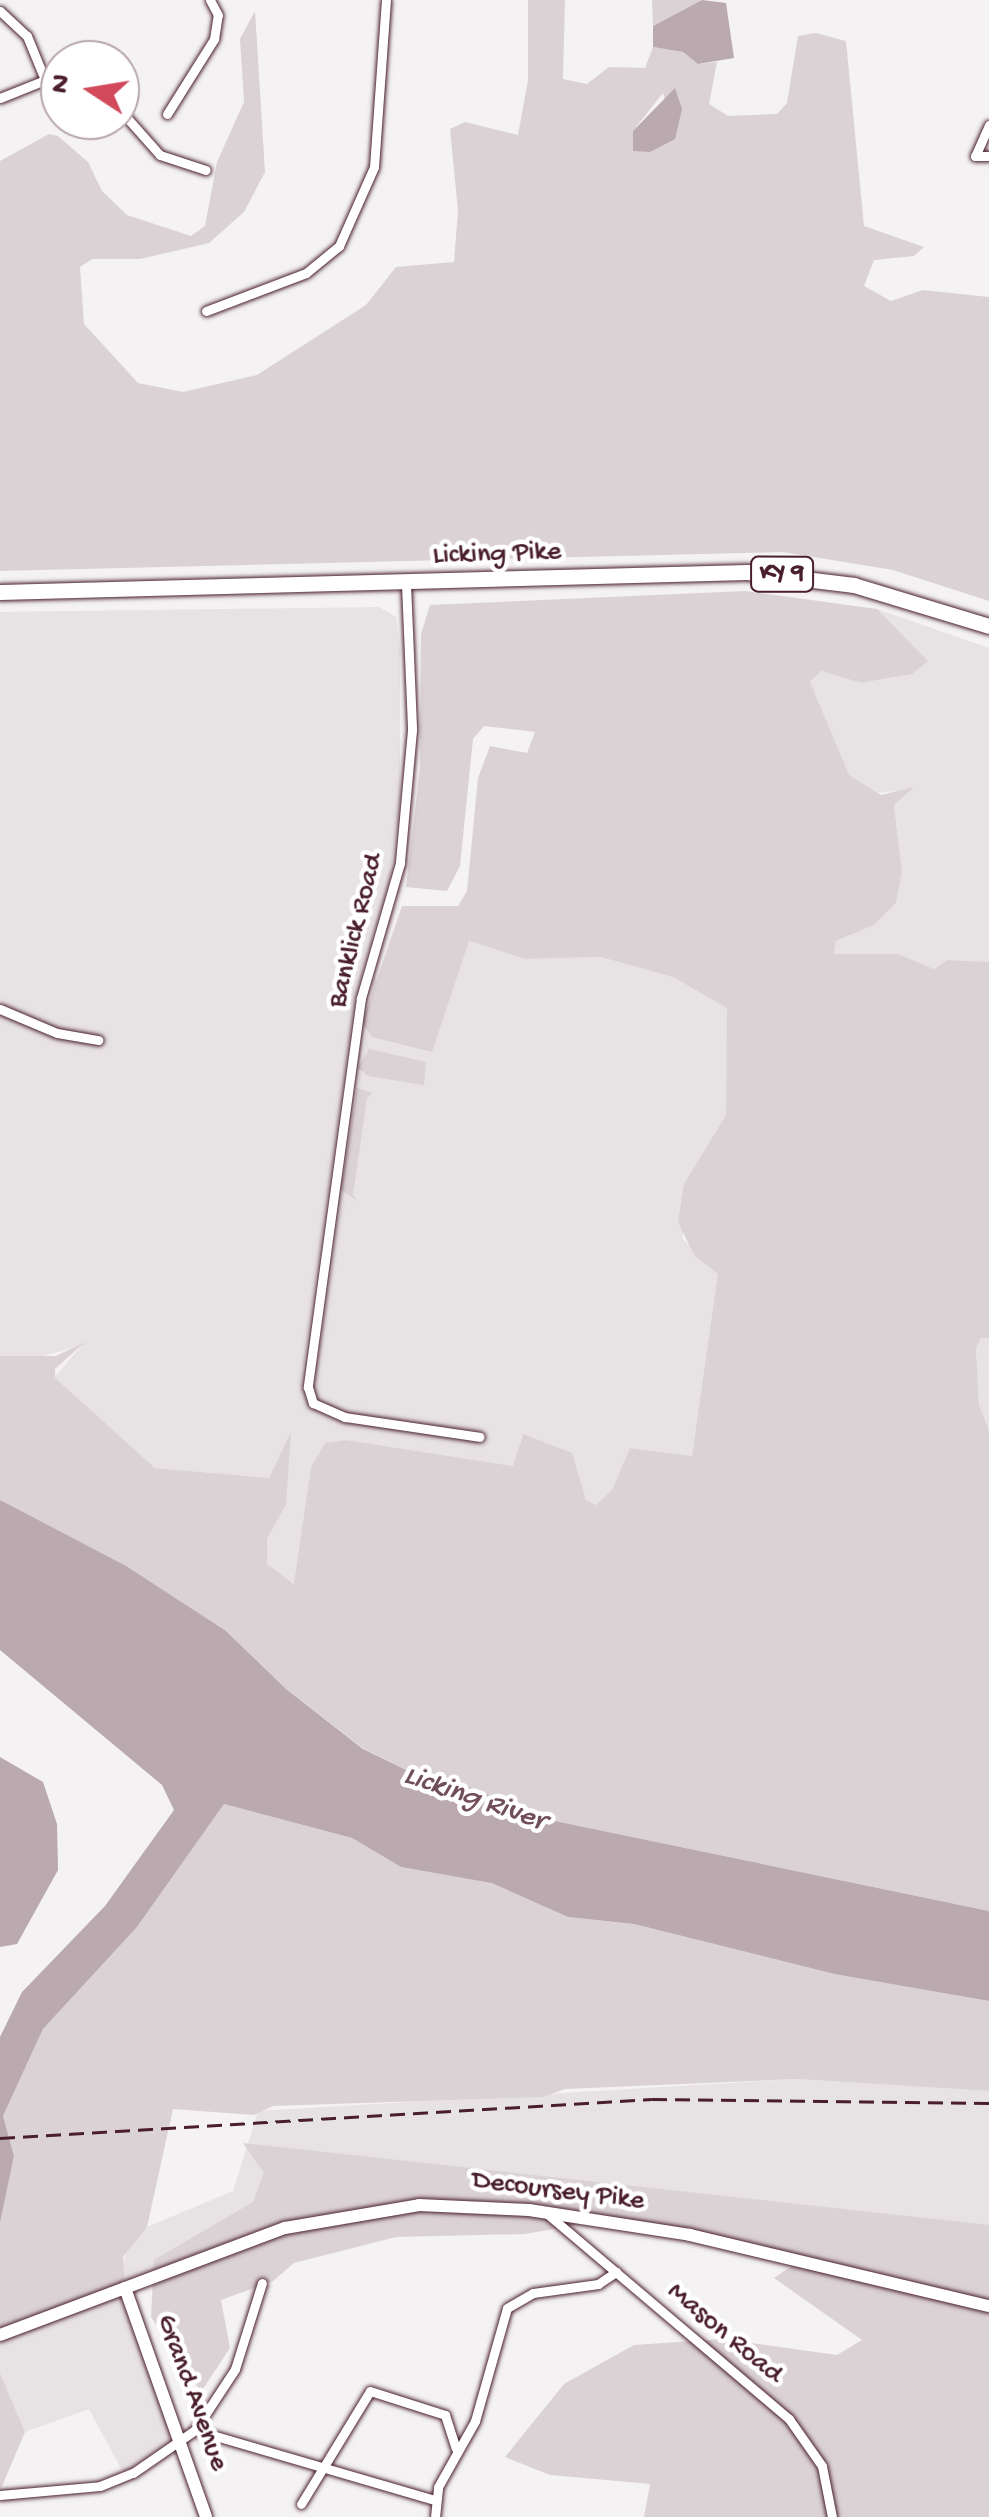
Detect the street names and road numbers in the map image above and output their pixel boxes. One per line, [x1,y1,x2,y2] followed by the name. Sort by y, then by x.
[432,536,562,574] street label: Licking Pike
[750,554,814,594] road number: KY 9
[322,850,392,1012] street label: Banklick Road
[470,2165,646,2219] street label: Decoursey Pike
[659,2276,789,2392] street label: Mason Road
[147,2310,235,2476] street label: Grand Avenue

